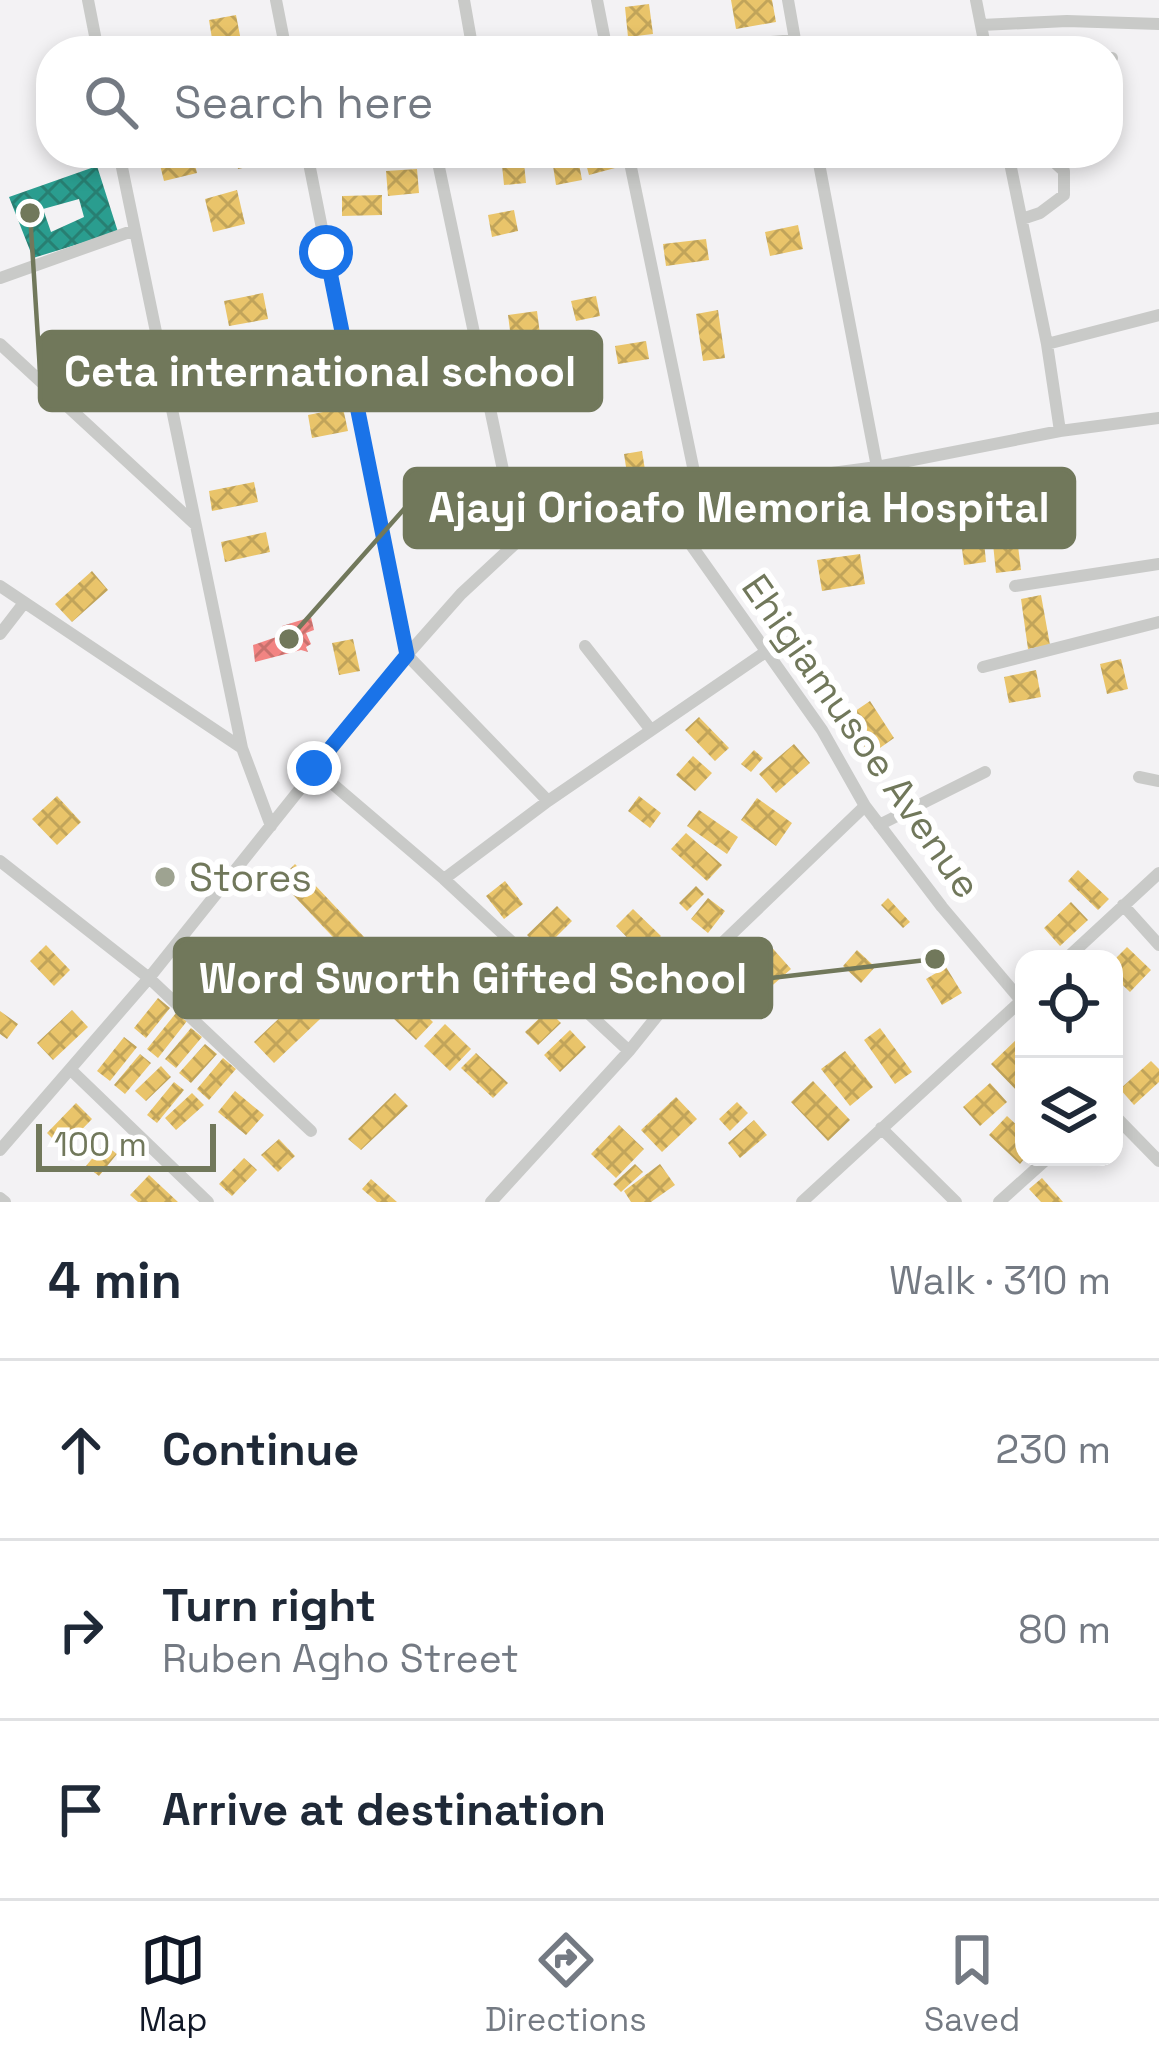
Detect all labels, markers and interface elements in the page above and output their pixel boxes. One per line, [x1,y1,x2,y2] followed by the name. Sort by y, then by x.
[36,36,1123,168] search box
[78,69,144,135] icon: search
[174,74,433,131] text: Search here
[299,225,353,279] route start
[40,332,601,410] callout: Ceta international school
[64,345,576,398] text: Ceta international school
[405,469,1074,547] callout: Ajayi Orioafo Memoria Hospital
[428,481,1050,534] text: Ajayi Orioafo Memoria Hospital
[731,565,992,908] street label: Ehigiamusoe Avenue
[287,741,341,795] route end
[189,853,312,902] place label: Stores
[152,864,178,890] marker: Stores
[175,939,771,1017] callout: Word Sworth Gifted School
[1015,950,1123,1166] map controls
[1015,950,1123,1058] button: locate
[199,952,747,1005] text: Word Sworth Gifted School
[1015,1058,1123,1166] button: layers
[36,1118,216,1171] scale bar
[54,1124,147,1166] text: 100 m
[48,1248,182,1313] text: 4 min
[889,1256,1111,1305] text: Walk · 310 m
[48,1417,114,1483] icon: ahead
[162,1421,359,1478] text: Continue
[996,1425,1111,1474] text: 230 m
[162,1577,376,1634] text: Turn right
[48,1597,114,1663] icon: right
[1018,1605,1111,1654] text: 80 m
[162,1634,519,1683] text: Ruben Agho Street
[48,1777,114,1843] icon: arrive
[162,1781,606,1838] text: Arrive at destination
[139,1927,207,2041] tab: Map
[485,1927,647,2041] tab: Directions
[924,1927,1020,2041] tab: Saved

